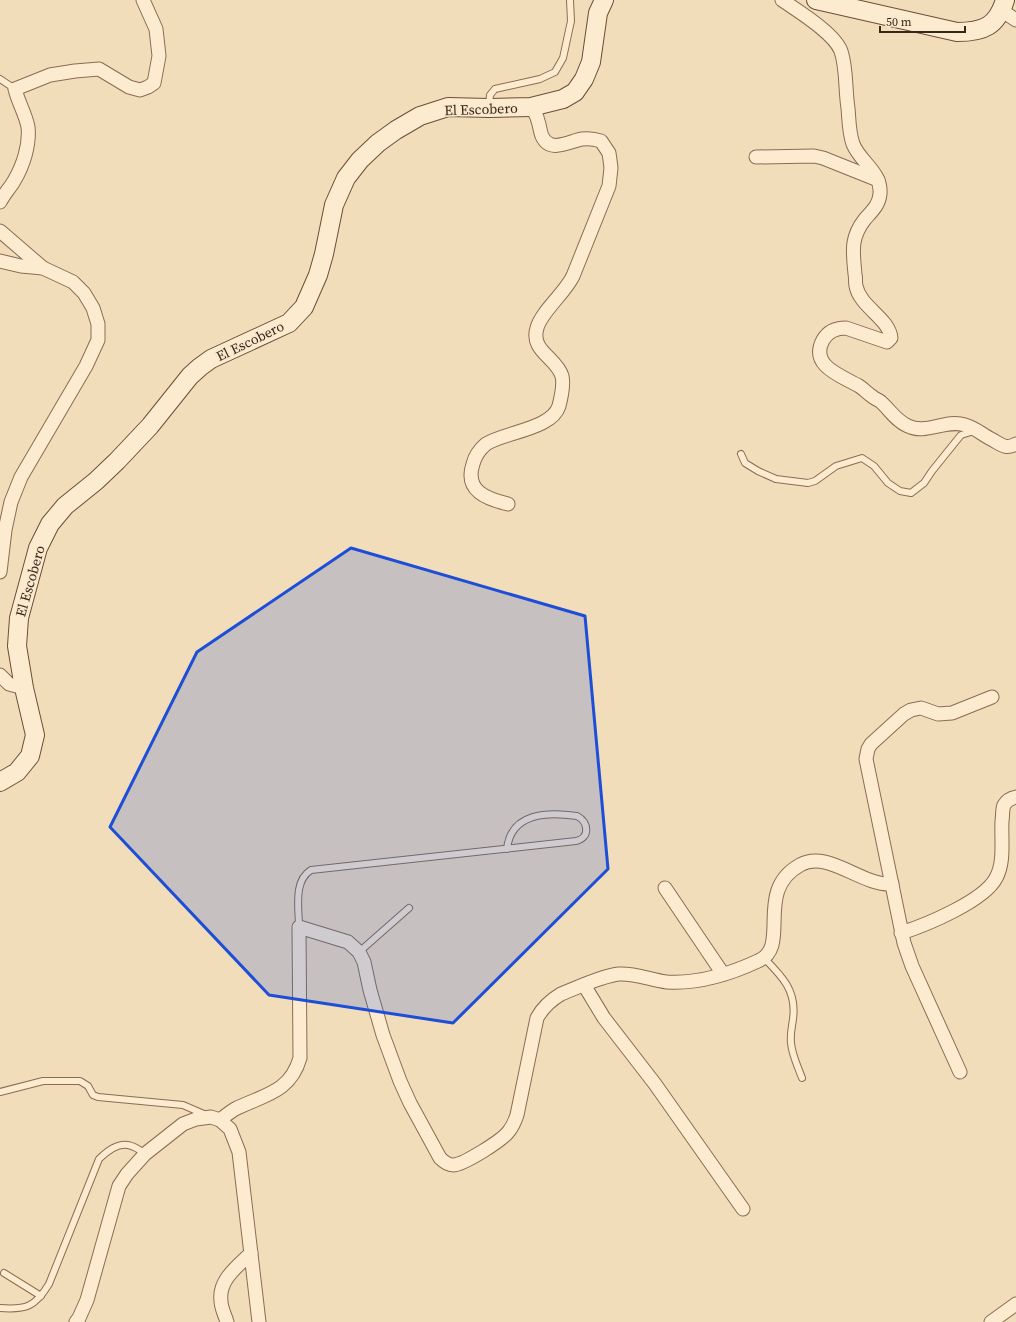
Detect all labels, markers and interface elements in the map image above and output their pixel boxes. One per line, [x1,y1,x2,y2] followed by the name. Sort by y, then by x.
[880,8,965,34] scale bar
[886,14,912,30] text: 50 m
[444,98,518,120] street label: El Escobero
[213,316,288,366] street label: El Escobero
[10,543,50,619] street label: El Escobero

